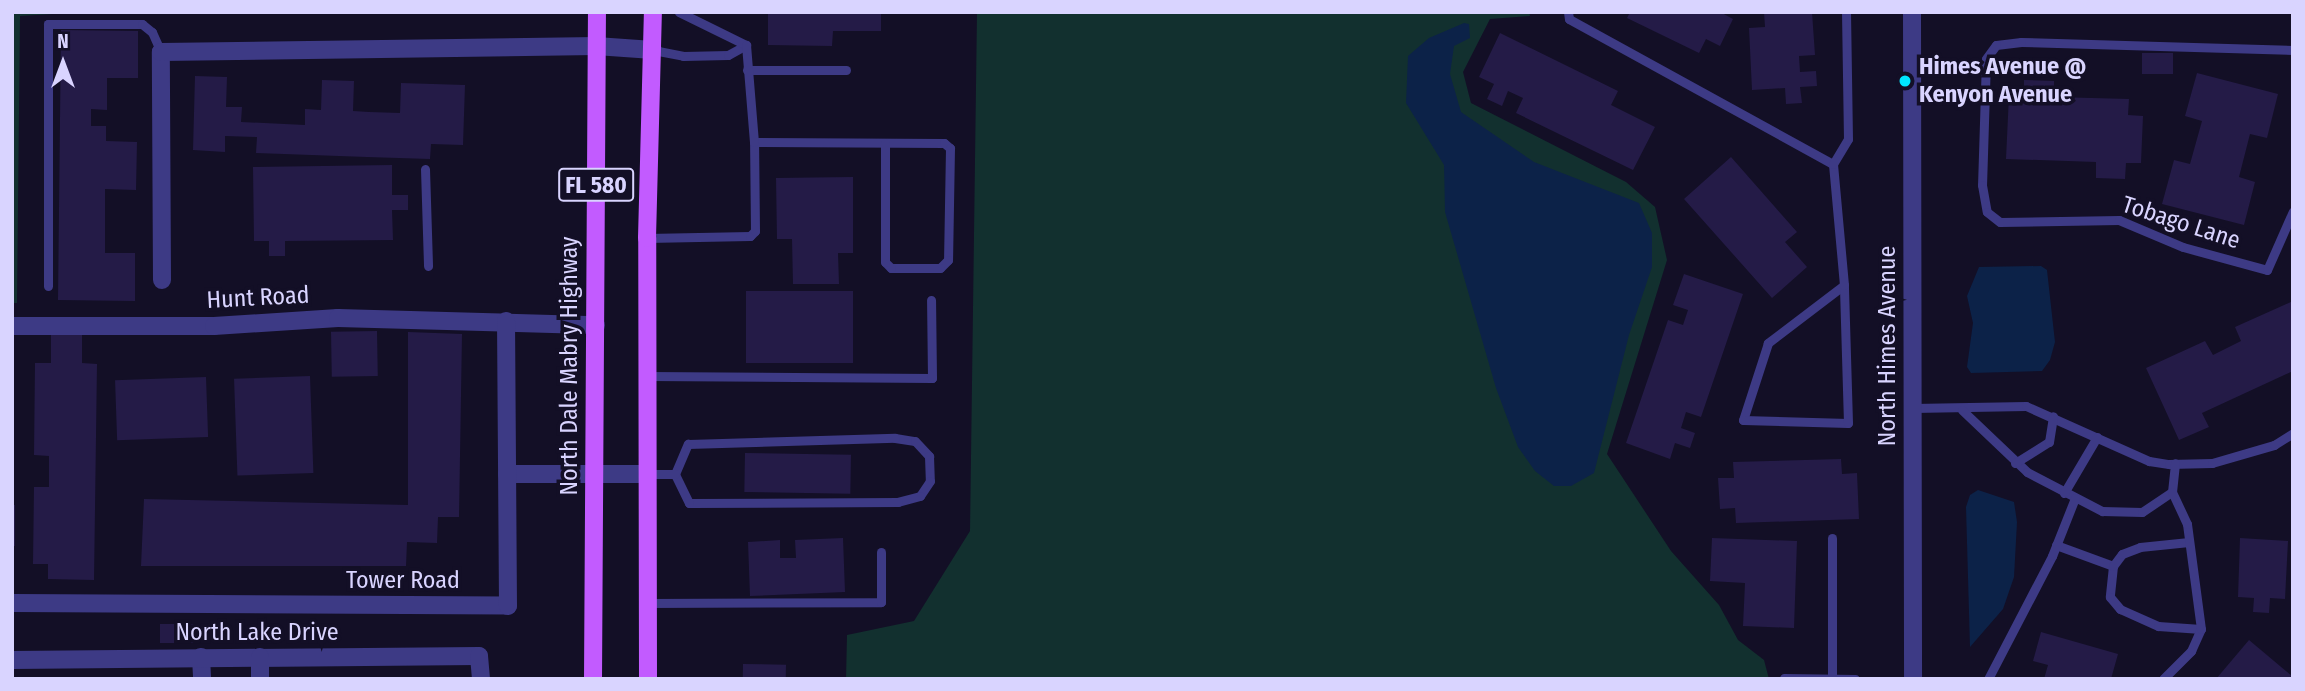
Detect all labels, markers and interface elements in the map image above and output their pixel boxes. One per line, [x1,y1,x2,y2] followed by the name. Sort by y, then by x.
[28,28,98,98] north arrow
[57,30,69,53] text: N
[1919,53,2086,109] place label: Himes Avenue @ Kenyon Avenue
[1897,73,1913,89] marker: Himes Avenue @ Kenyon Avenue
[558,166,634,204] road number: FL 580
[2118,190,2244,256] street label: Tobago Lane
[556,237,584,495] street label: North Dale Mabry Highway
[1874,246,1902,446] street label: North Himes Avenue
[206,281,310,315] street label: Hunt Road
[346,567,460,595] street label: Tower Road
[175,619,339,647] street label: North Lake Drive

